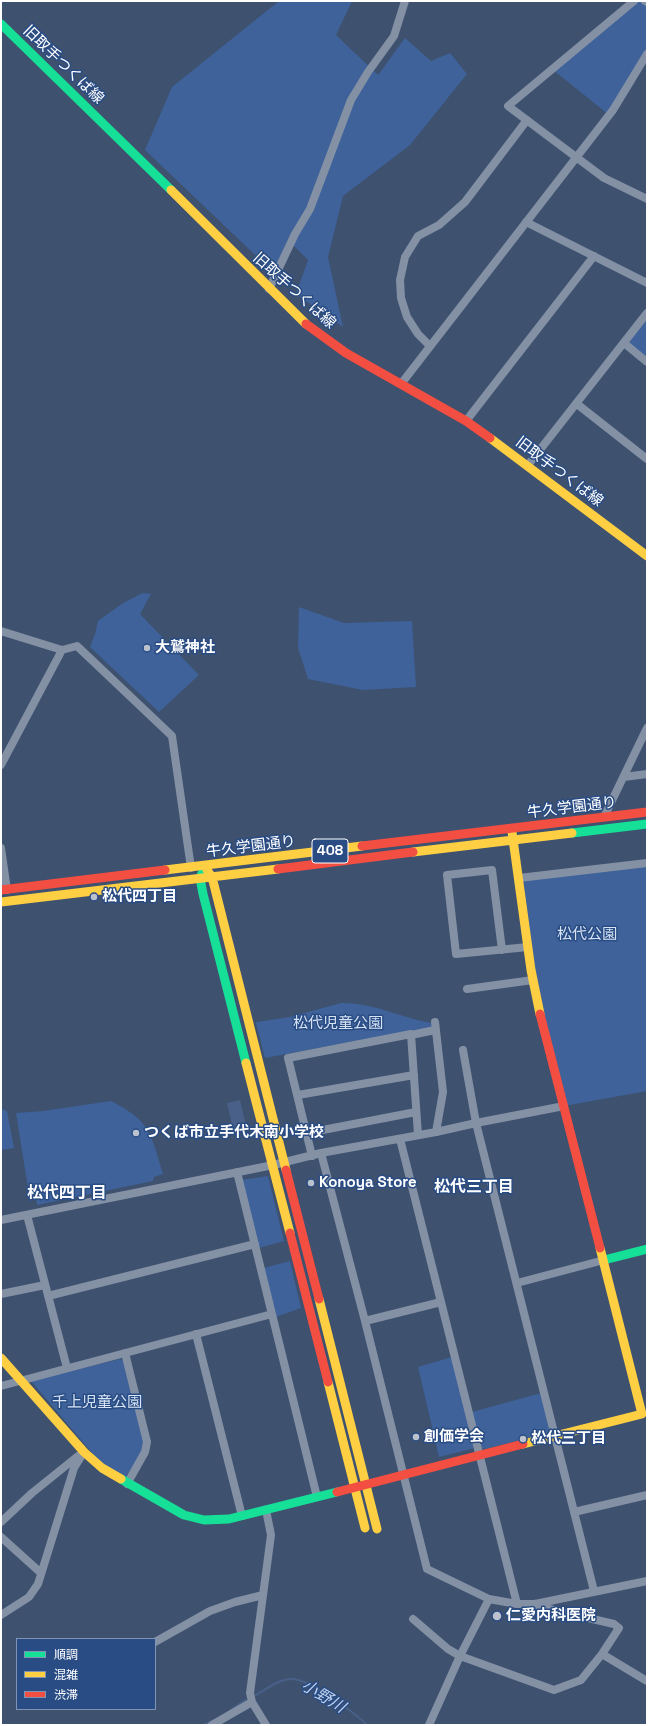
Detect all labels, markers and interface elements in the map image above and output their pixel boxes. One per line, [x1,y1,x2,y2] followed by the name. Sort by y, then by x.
[19,22,107,108] street label: 旧取手つくば線
[249,249,339,333] street label: 旧取手つくば線
[512,433,606,511] street label: 旧取手つくば線
[155,639,215,657] place label: 大鷲神社
[142,643,152,653] marker: 大鷲神社
[526,794,618,822] street label: 牛久学園通り
[205,833,297,861] street label: 牛久学園通り
[312,839,348,863] road number: 408
[102,888,177,906] place label: 松代四丁目
[89,892,99,902] marker: 松代四丁目
[557,926,617,944] park label: 松代公園
[293,1015,383,1033] park label: 松代児童公園
[144,1124,324,1142] place label: つくば市立手代木南小学校
[131,1128,141,1138] marker: つくば市立手代木南小学校
[319,1174,417,1192] place label: Konoya Store
[306,1178,316,1188] marker: Konoya Store
[434,1178,514,1198] district label: 松代三丁目
[27,1184,107,1204] district label: 松代四丁目
[52,1394,142,1412] park label: 千上児童公園
[424,1428,484,1446] place label: 創価学会
[531,1430,606,1448] place label: 松代三丁目
[411,1432,421,1442] marker: 創価学会
[518,1434,528,1444] marker: 松代三丁目
[506,1607,596,1625] place label: 仁愛内科医院
[491,1610,503,1622] marker: 仁愛内科医院
[16,1638,156,1710] legend
[54,1647,78,1663] text: 順調
[54,1667,78,1683] text: 混雑
[297,1676,349,1718] water label: 小野川
[54,1687,78,1703] text: 渋滞

